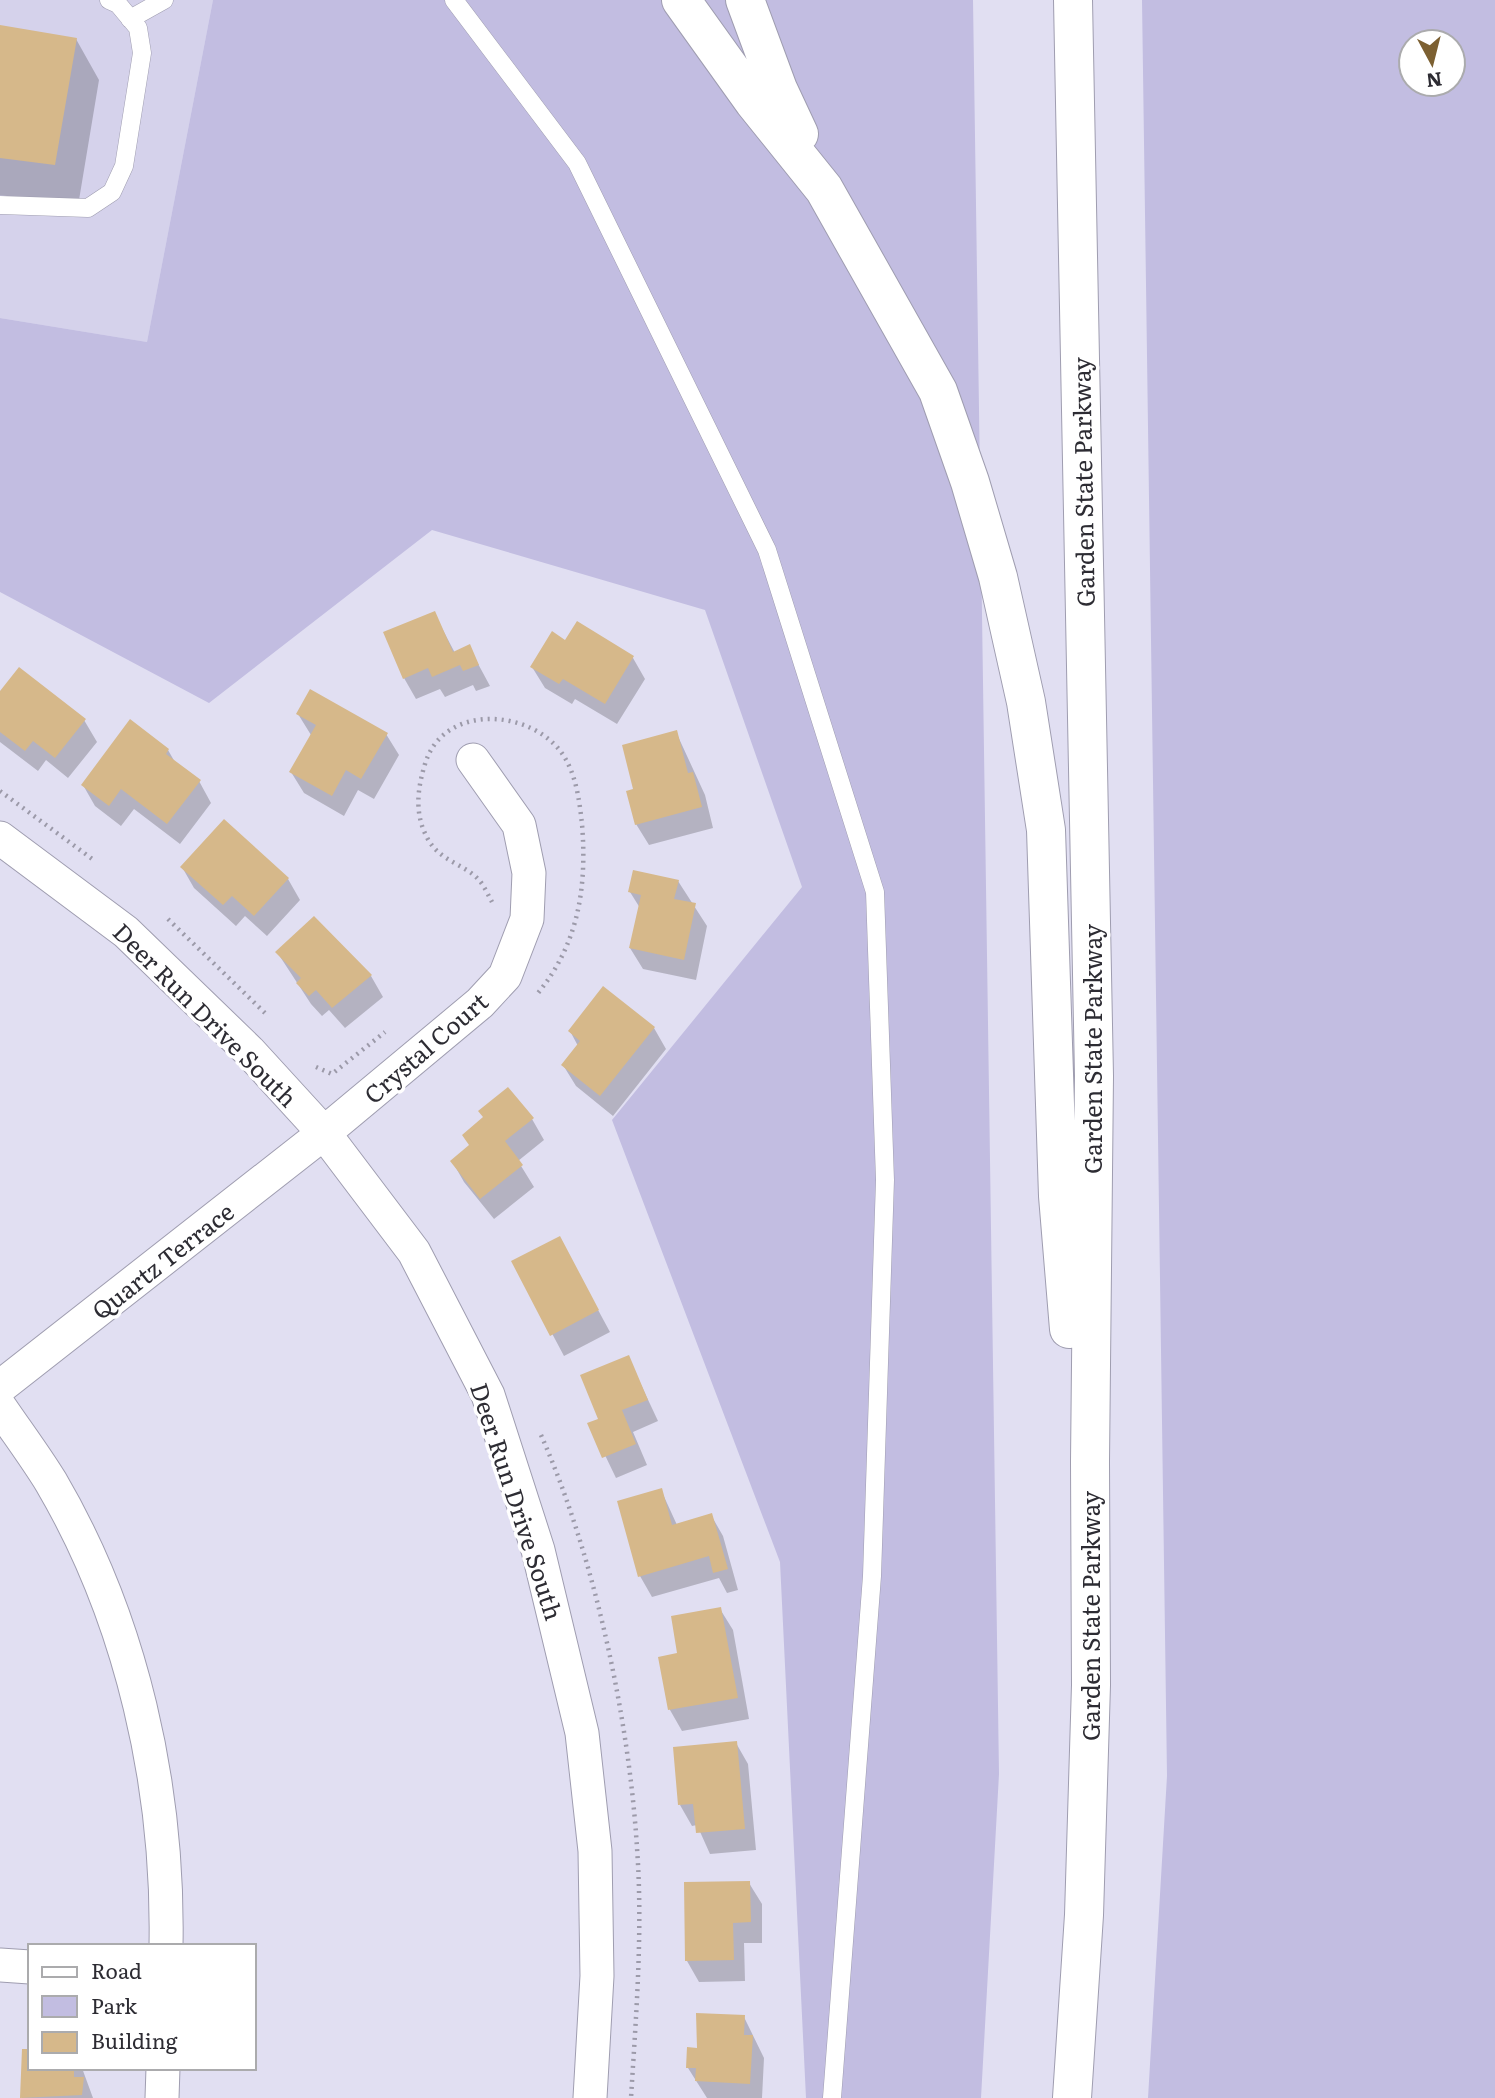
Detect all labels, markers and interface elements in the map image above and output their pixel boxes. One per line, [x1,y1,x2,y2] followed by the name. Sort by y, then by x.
[1397,28,1467,98] north arrow
[1425,66,1444,96] text: N
[1062,357,1102,607] street label: Garden State Parkway
[106,914,306,1114] street label: Deer Run Drive South
[1074,924,1109,1174] street label: Garden State Parkway
[355,983,495,1111] street label: Crystal Court
[84,1193,240,1327] street label: Quartz Terrace
[463,1378,573,1624] street label: Deer Run Drive South
[1072,1491,1107,1741] street label: Garden State Parkway
[28,1944,256,2070] legend
[91,1954,142,1985] text: Road
[91,1989,137,2020] text: Park
[91,2024,178,2055] text: Building

